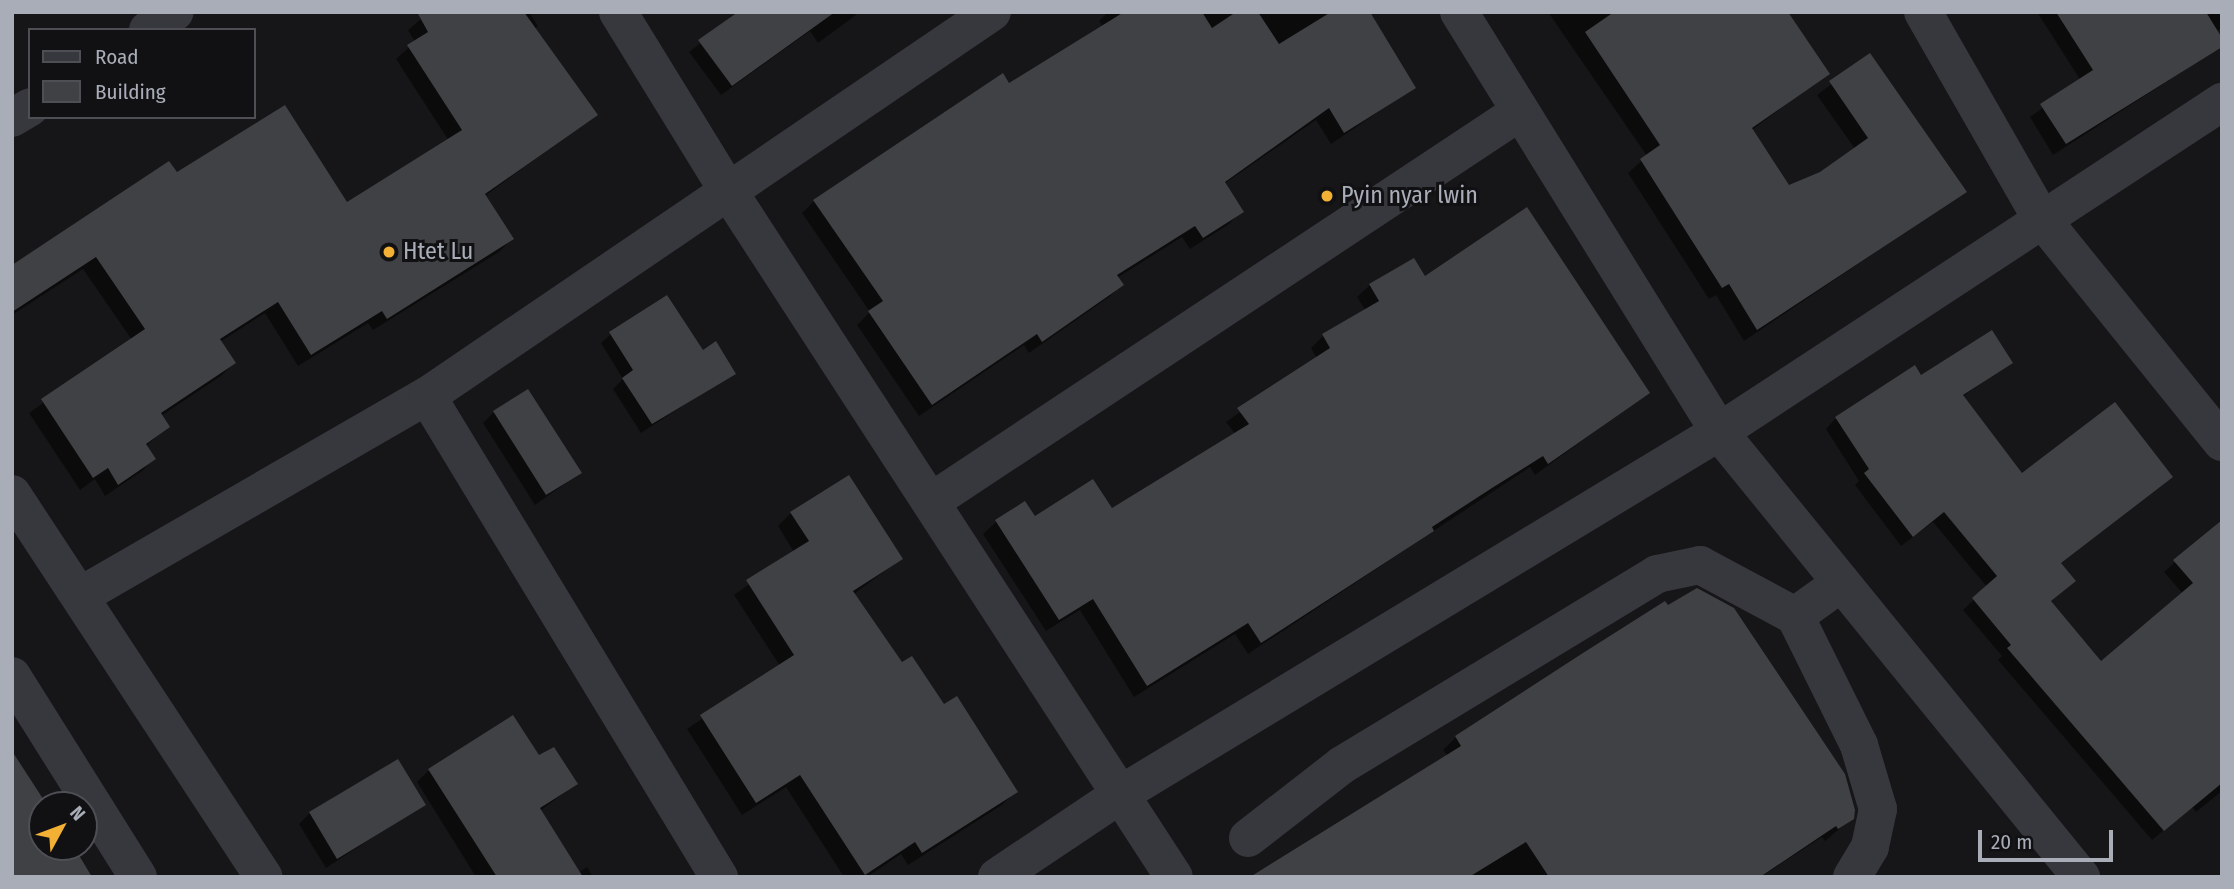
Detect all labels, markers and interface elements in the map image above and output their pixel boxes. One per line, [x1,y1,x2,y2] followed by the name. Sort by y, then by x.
[28,28,256,119] legend
[95,44,139,70] text: Road
[95,79,166,105] text: Building
[1341,182,1478,210] place label: Pyin nyar lwin
[1319,188,1335,204] marker: Pyin nyar lwin
[403,238,473,266] place label: Htet Lu
[381,244,397,260] marker: Htet Lu
[28,791,98,861] north arrow
[65,801,90,825] text: N
[1982,816,2117,860] scale bar
[1991,829,2032,855] text: 20 m

